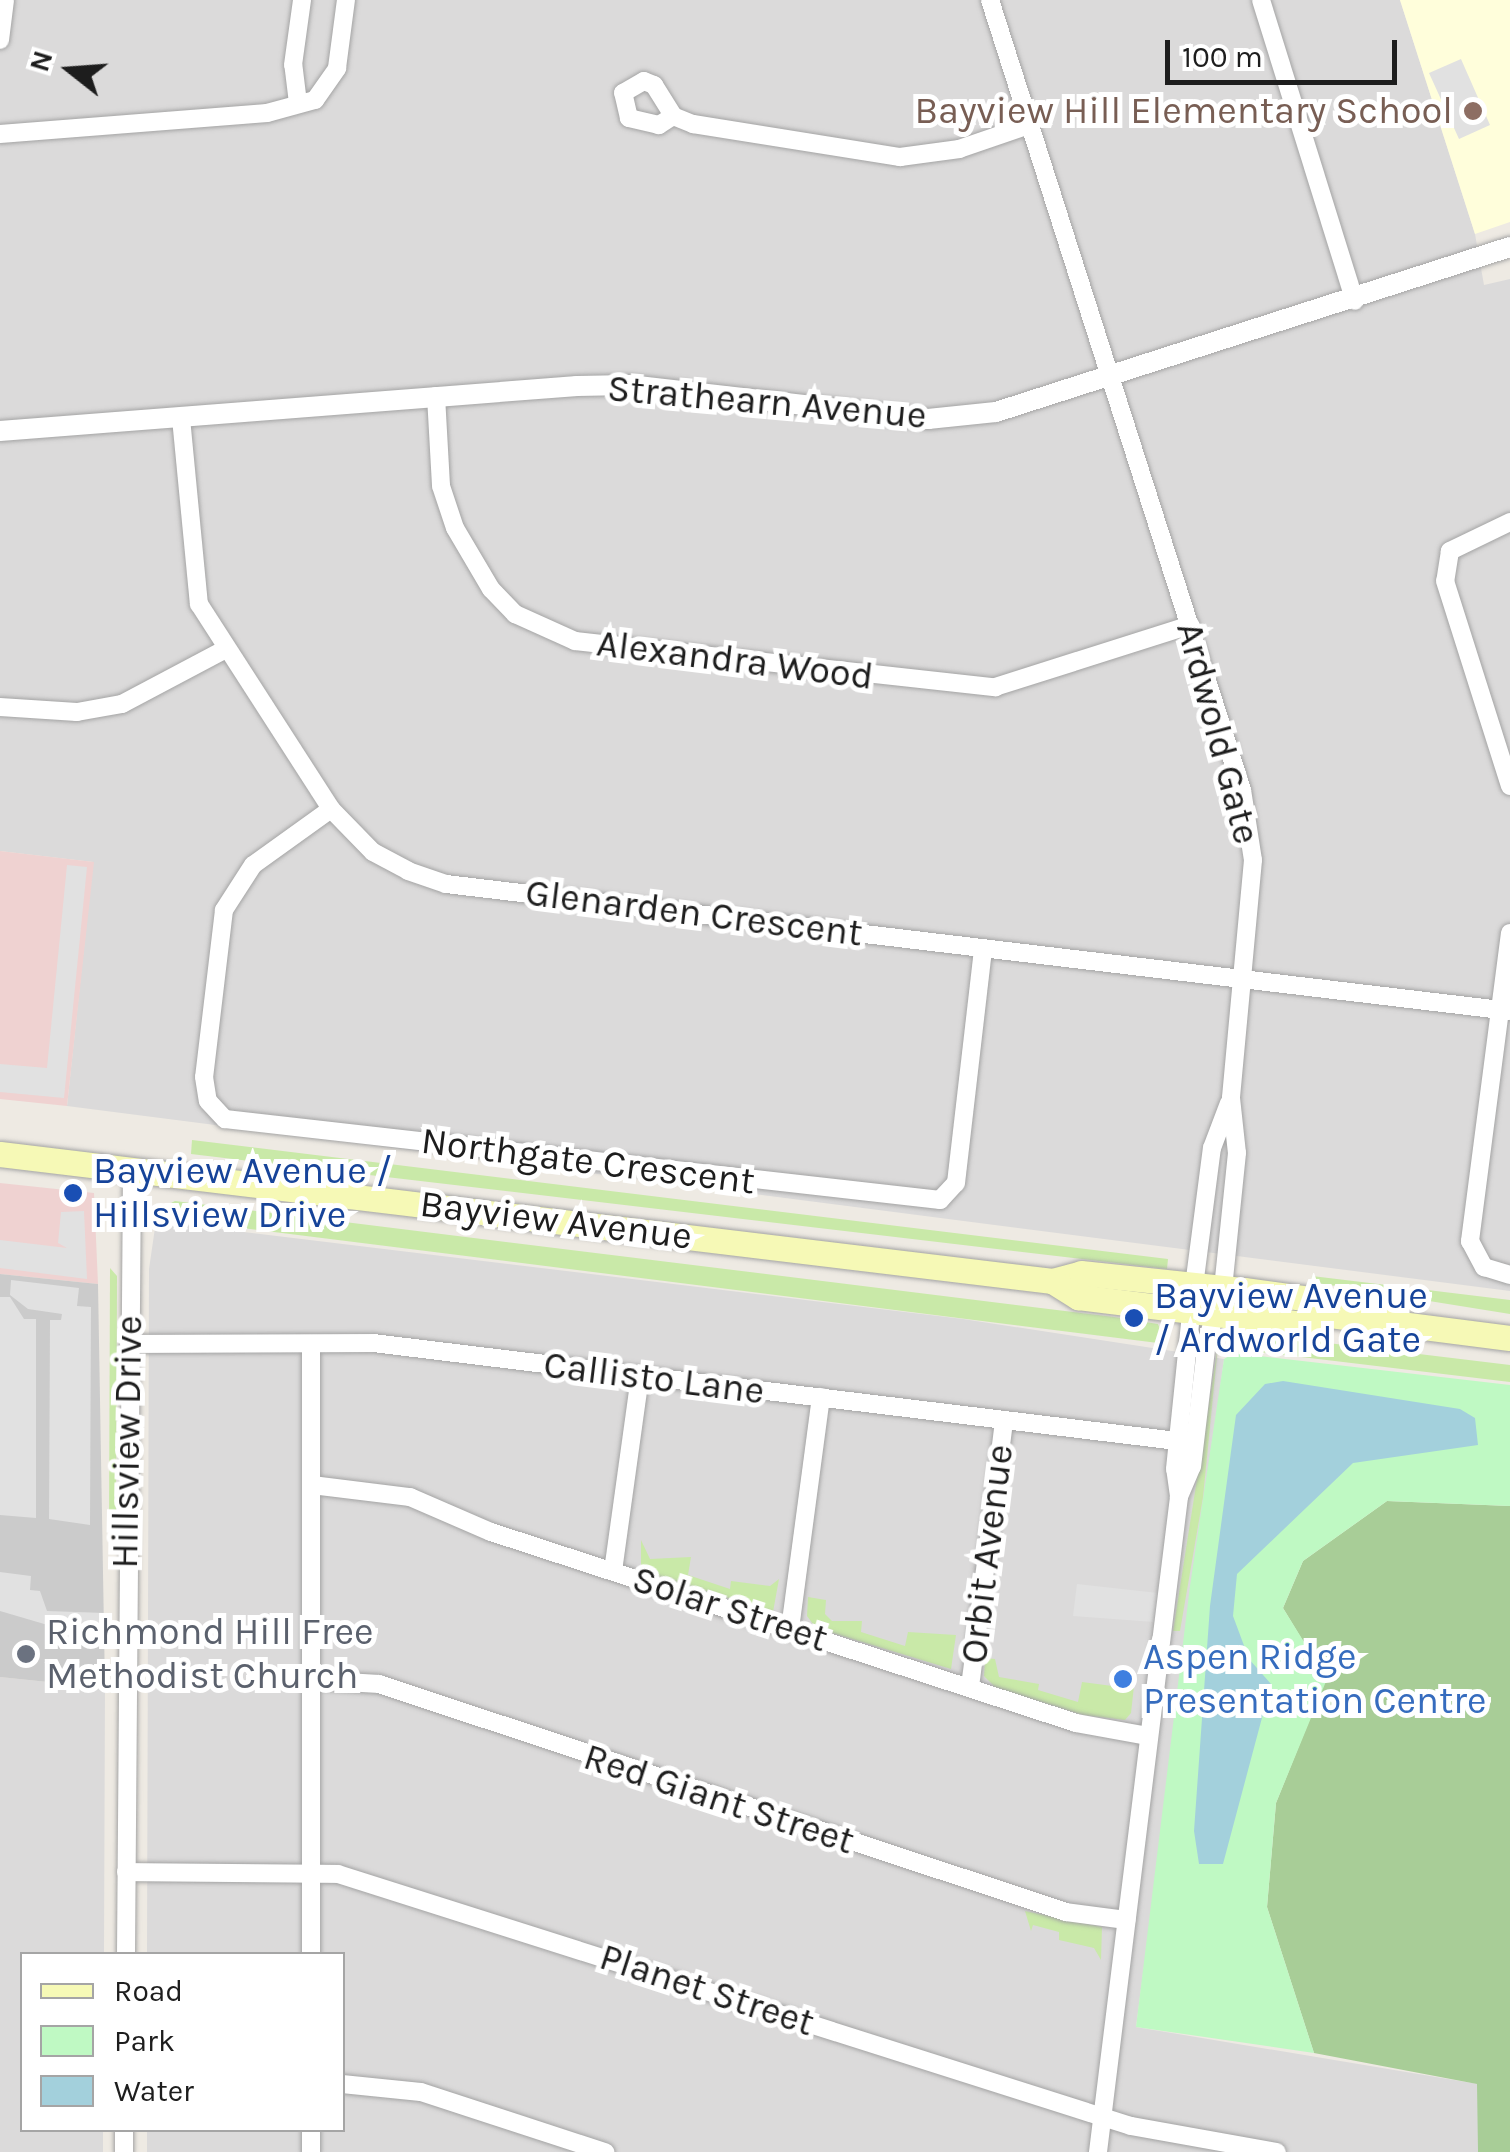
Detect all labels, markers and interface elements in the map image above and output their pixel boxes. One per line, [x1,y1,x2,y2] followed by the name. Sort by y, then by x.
[20,20,120,120] north arrow
[1170,20,1402,82] scale bar
[1182,39,1263,75] text: 100 m
[22,47,60,76] text: N
[914,88,1453,134] place label: Bayview Hill Elementary School
[1462,100,1484,122] marker: Bayview Hill Elementary School
[605,365,929,439] street label: Strathearn Avenue
[1167,617,1269,849] street label: Ardwold Gate
[594,620,876,700] street label: Alexandra Wood
[523,870,865,956] street label: Glenarden Crescent
[419,1118,757,1204] street label: Northgate Crescent
[93,1148,392,1238] place label: Bayview Avenue / Hillsview Drive
[417,1181,695,1259] street label: Bayview Avenue
[62,1182,84,1204] marker: Bayview Avenue / Hillsview Drive
[1154,1273,1428,1362] place label: Bayview Avenue / Ardworld Gate
[1123,1307,1145,1329] marker: Bayview Avenue / Ardworld Gate
[102,1315,152,1569] street label: Hillsview Drive
[541,1342,767,1414] street label: Callisto Lane
[951,1442,1023,1666] street label: Orbit Avenue
[627,1556,833,1662] street label: Solar Street
[46,1609,374,1698] place label: Richmond Hill Free Methodist Church
[1143,1634,1487,1724] place label: Aspen Ridge Presentation Centre
[15,1643,37,1665] marker: Richmond Hill Free Methodist Church
[1112,1668,1134,1690] marker: Aspen Ridge Presentation Centre
[578,1734,860,1864] street label: Red Giant Street
[594,1934,820,2046] street label: Planet Street
[20,1952,345,2132] legend
[114,1973,183,2009] text: Road
[114,2023,175,2059] text: Park
[114,2073,194,2109] text: Water

